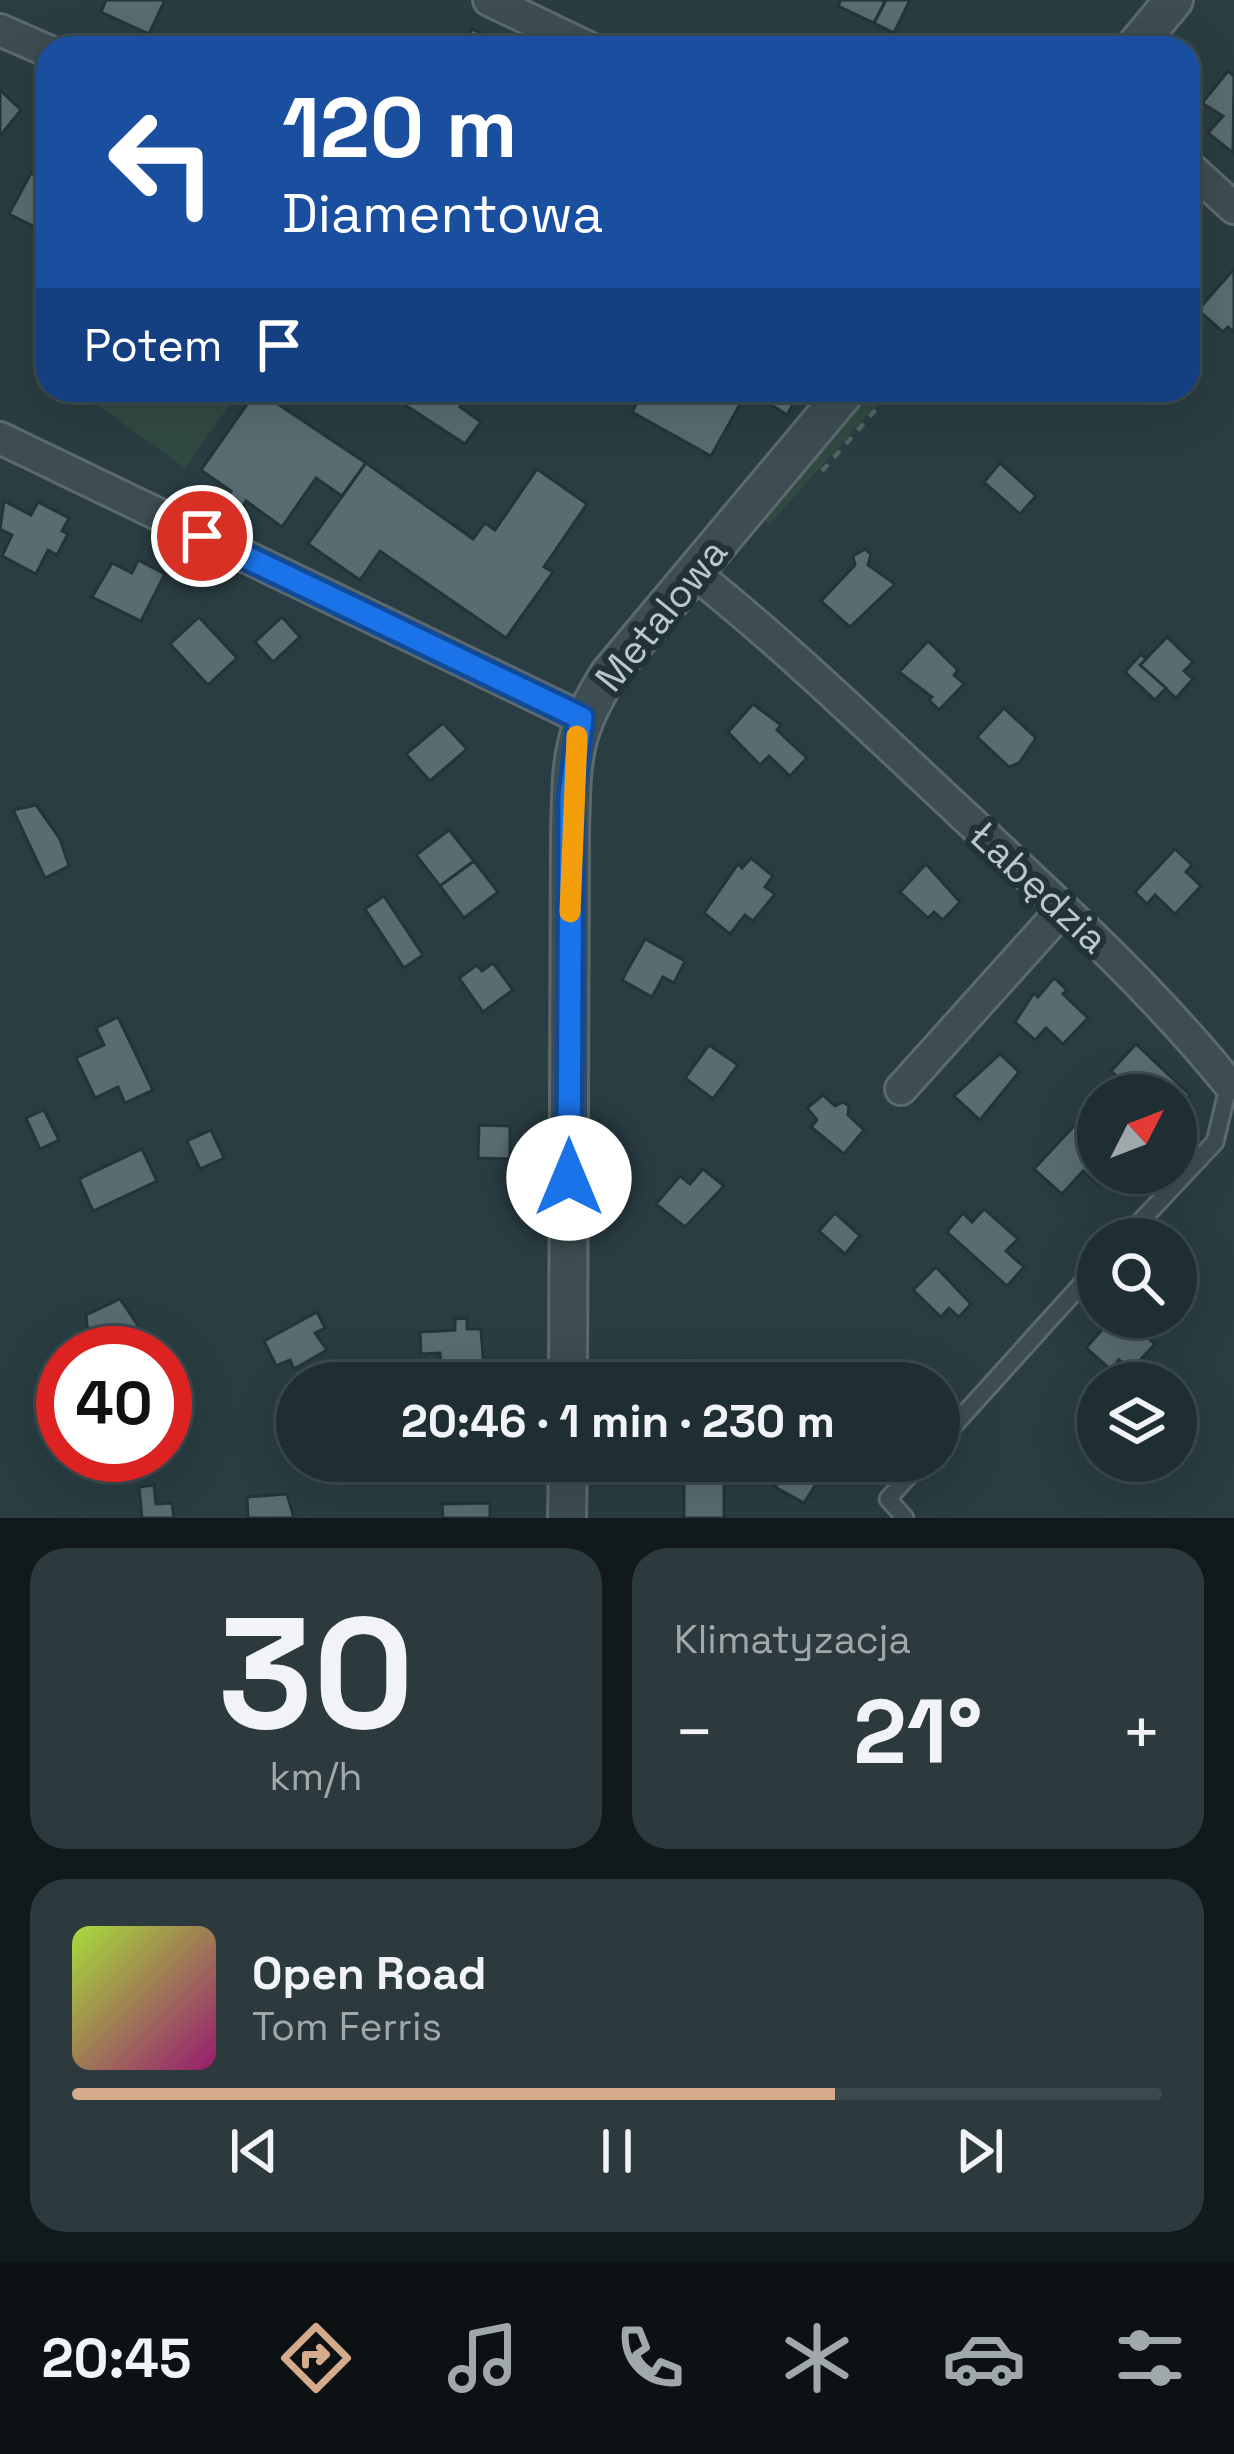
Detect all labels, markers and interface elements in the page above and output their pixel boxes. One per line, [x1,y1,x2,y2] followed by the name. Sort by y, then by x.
[282,74,517,182] text: 120 m
[84,84,240,240] icon: left
[282,179,603,248] text: Diamentowa
[246,312,312,378] icon: arrive
[84,317,222,374] text: Potem
[151,485,253,587] pin
[169,503,235,569] icon: arrive
[584,529,738,701] street label: Metalowa
[960,811,1118,963] street label: Łabędzia
[1077,1074,1197,1194] north arrow
[1077,1074,1197,1482] map controls
[506,1115,632,1241] position arrow
[1077,1218,1197,1338] button: search
[36,1326,192,1482] speed limit sign: 40
[1077,1362,1197,1482] button: layers
[401,1393,835,1450] text: 20:46 · 1 min · 230 m
[218,1574,414,1774] text: 30
[674,1615,911,1664] text: Klimatyzacja
[853,1674,983,1789] text: 21°
[674,1690,715,1774] text: −
[1121,1690,1162,1774] text: +
[270,1752,362,1801] text: km/h
[252,1945,487,2002] text: Open Road
[252,2002,442,2051] text: Tom Ferris
[221,2118,287,2184] icon: previous
[584,2118,650,2184] icon: pause
[947,2118,1013,2184] icon: next
[274,2316,358,2400] icon: directions
[441,2316,525,2400] icon: music
[608,2316,692,2400] icon: phone
[775,2316,859,2400] icon: climate
[942,2316,1026,2400] icon: car
[1108,2316,1192,2400] icon: filters
[41,2324,191,2393] text: 20:45

